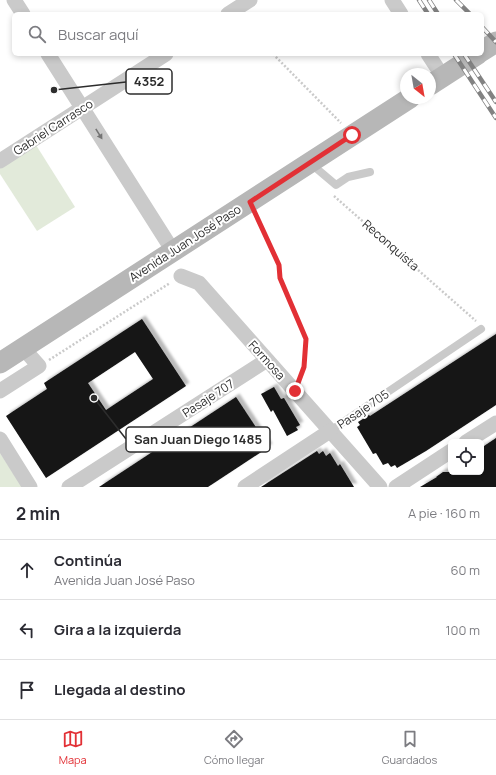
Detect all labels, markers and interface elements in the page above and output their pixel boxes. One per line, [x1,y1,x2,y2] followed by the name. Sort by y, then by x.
[12,12,484,56] search box
[26,23,48,45] icon: search
[58,24,139,45] text: Buscar aquí
[400,68,436,104] north arrow
[126,69,172,94] callout: 4352
[134,72,165,90] text: 4352
[10,95,96,159] street label: Gabriel Carrasco
[343,126,361,144] route start
[95,129,102,140] one-way arrow
[126,200,244,286] street label: Avenida Juan José Paso
[359,216,423,274] street label: Reconquista
[245,337,289,383] street label: Formosa
[179,375,237,421] street label: Pasaje 707
[286,382,304,400] route end
[334,385,392,433] street label: Pasaje 705
[126,427,270,452] callout: San Juan Diego 1485
[134,430,262,448] text: San Juan Diego 1485
[448,439,484,475] map controls
[448,439,484,475] button: locate
[16,502,60,525] text: 2 min
[408,504,480,522] text: A pie · 160 m
[54,550,122,571] text: Continúa
[16,559,38,581] icon: ahead
[450,561,480,579] text: 60 m
[54,571,195,589] text: Avenida Juan José Paso
[16,619,38,641] icon: left
[54,619,181,640] text: Gira a la izquierda
[445,621,480,639] text: 100 m
[16,679,38,701] icon: arrive
[54,679,186,700] text: Llegada al destino
[59,728,87,767] tab: Mapa
[204,728,264,767] tab: Cómo llegar
[382,728,437,767] tab: Guardados

